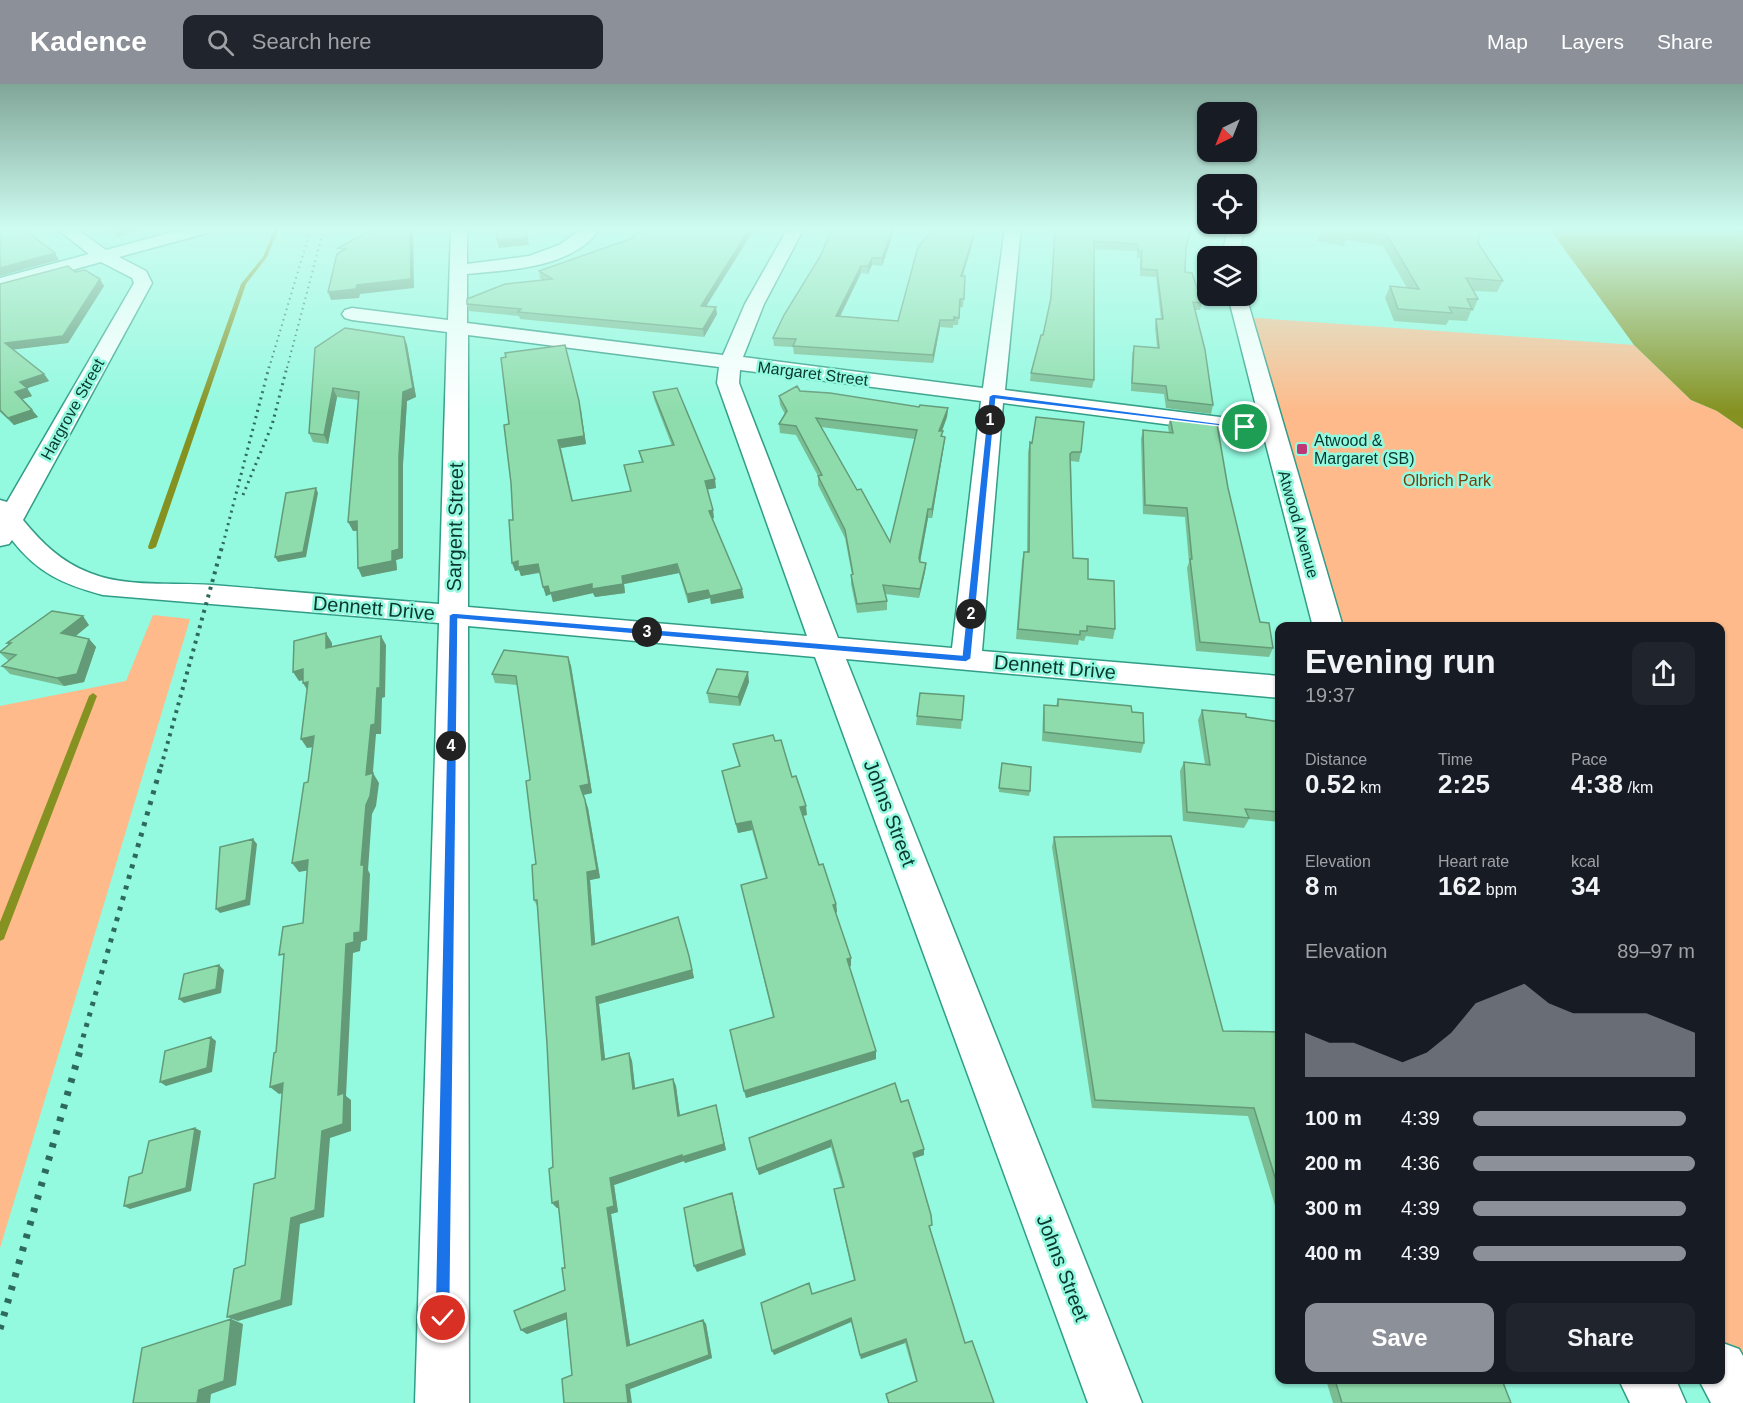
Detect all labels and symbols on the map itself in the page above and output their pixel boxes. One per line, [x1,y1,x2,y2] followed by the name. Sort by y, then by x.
[1197,102,1257,162] north arrow
[38,355,108,463] street label: Hargrove Street
[757,358,870,389] street label: Margaret Street
[1219,401,1270,452] pin
[975,405,1005,435] pin: 1
[1314,432,1414,467] place label: Atwood & Margaret (SB)
[1295,442,1309,456] marker: Atwood & Margaret (SB)
[443,462,467,592] street label: Sargent Street
[1275,468,1322,580] street label: Atwood Avenue
[1403,472,1492,489] park label: Olbrich Park
[312,592,436,624] street label: Dennett Drive
[956,599,986,629] pin: 2
[632,617,662,647] pin: 3
[993,651,1117,683] street label: Dennett Drive
[436,731,466,761] pin: 4
[860,757,921,870] street label: Johns Street
[1033,1212,1094,1325] street label: Johns Street
[417,1292,468,1343] pin

